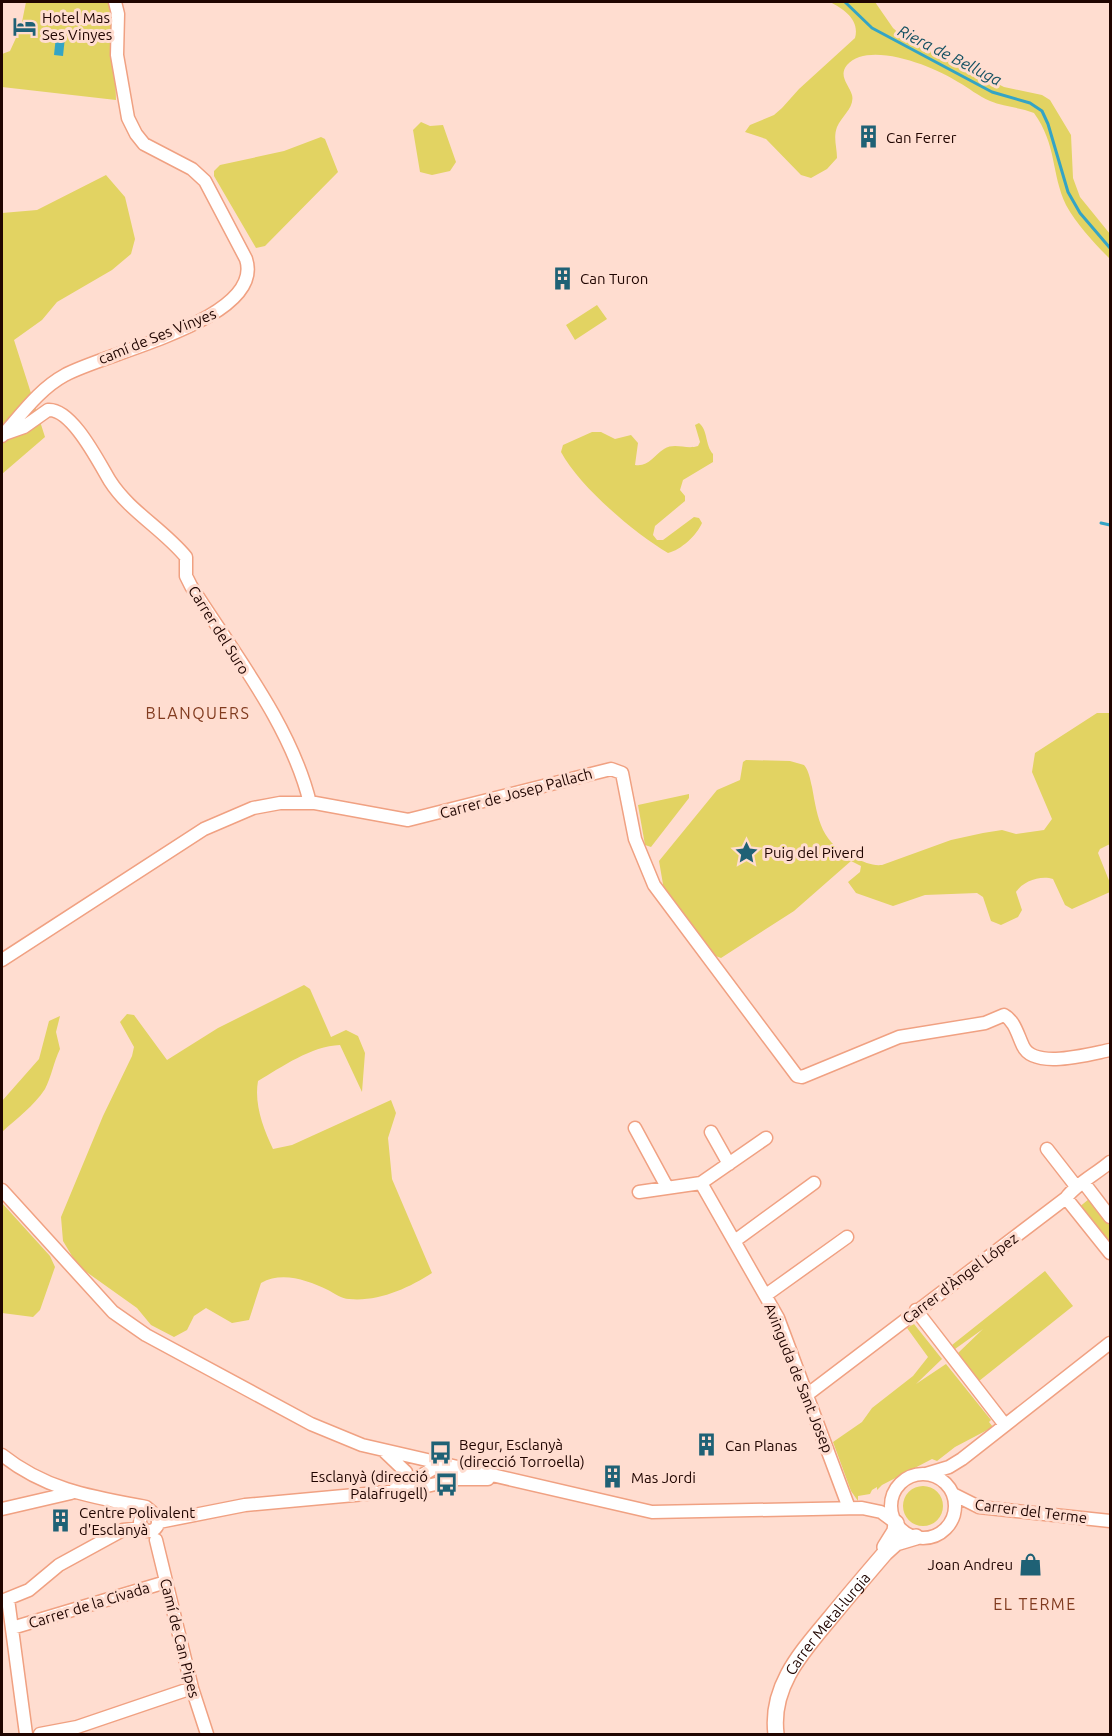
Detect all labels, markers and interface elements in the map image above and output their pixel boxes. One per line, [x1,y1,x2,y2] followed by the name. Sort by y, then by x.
[42,9,112,43] place label: Hotel Mas Ses Vinyes
[11,13,37,39] hotel icon: Hotel Mas Ses Vinyes
[895,21,1005,89] water label: Riera de Belluga
[855,124,881,150] building icon: Can Ferrer
[886,129,957,146] place label: Can Ferrer
[549,265,575,291] building icon: Can Turon
[580,270,648,287] place label: Can Turon
[96,305,218,367] street label: camí de Ses Vinyes
[185,583,253,677] street label: Carrer del Suro
[146,704,250,722] district label: BLANQUERS
[438,764,594,822] street label: Carrer de Josep Pallach
[733,839,759,865] place icon: Puig del Piverd
[764,844,864,861] place label: Puig del Piverd
[899,1229,1021,1327] street label: Carrer d'Àngel López
[761,1301,837,1455] street label: Avinguda de Sant Josep
[694,1432,720,1458] building icon: Can Planas
[459,1436,585,1470] place label: Begur, Esclanyà (direcció Torroella)
[725,1437,797,1454] place label: Can Planas
[428,1440,454,1466] bus stop icon: Begur, Esclanyà (direcció Torroella)
[600,1464,626,1490] building icon: Mas Jordi
[310,1468,428,1502] place label: Esclanyà (direcció Palafrugell)
[631,1469,696,1486] place label: Mas Jordi
[433,1472,459,1498] bus stop icon: Esclanyà (direcció Palafrugell)
[974,1496,1088,1526] street label: Carrer del Terme
[79,1504,195,1538] place label: Centre Polivalent d'Esclanyà
[48,1508,74,1534] building icon: Centre Polivalent d'Esclanyà
[1018,1551,1044,1577] shop icon: Joan Andreu
[928,1556,1013,1573] place label: Joan Andreu
[781,1569,873,1678] street label: Carrer Metal·lurgia
[157,1576,203,1700] street label: Camí de Can Pipes
[26,1579,152,1631] street label: Carrer de la Civada
[993,1595,1077,1613] district label: EL TERME

